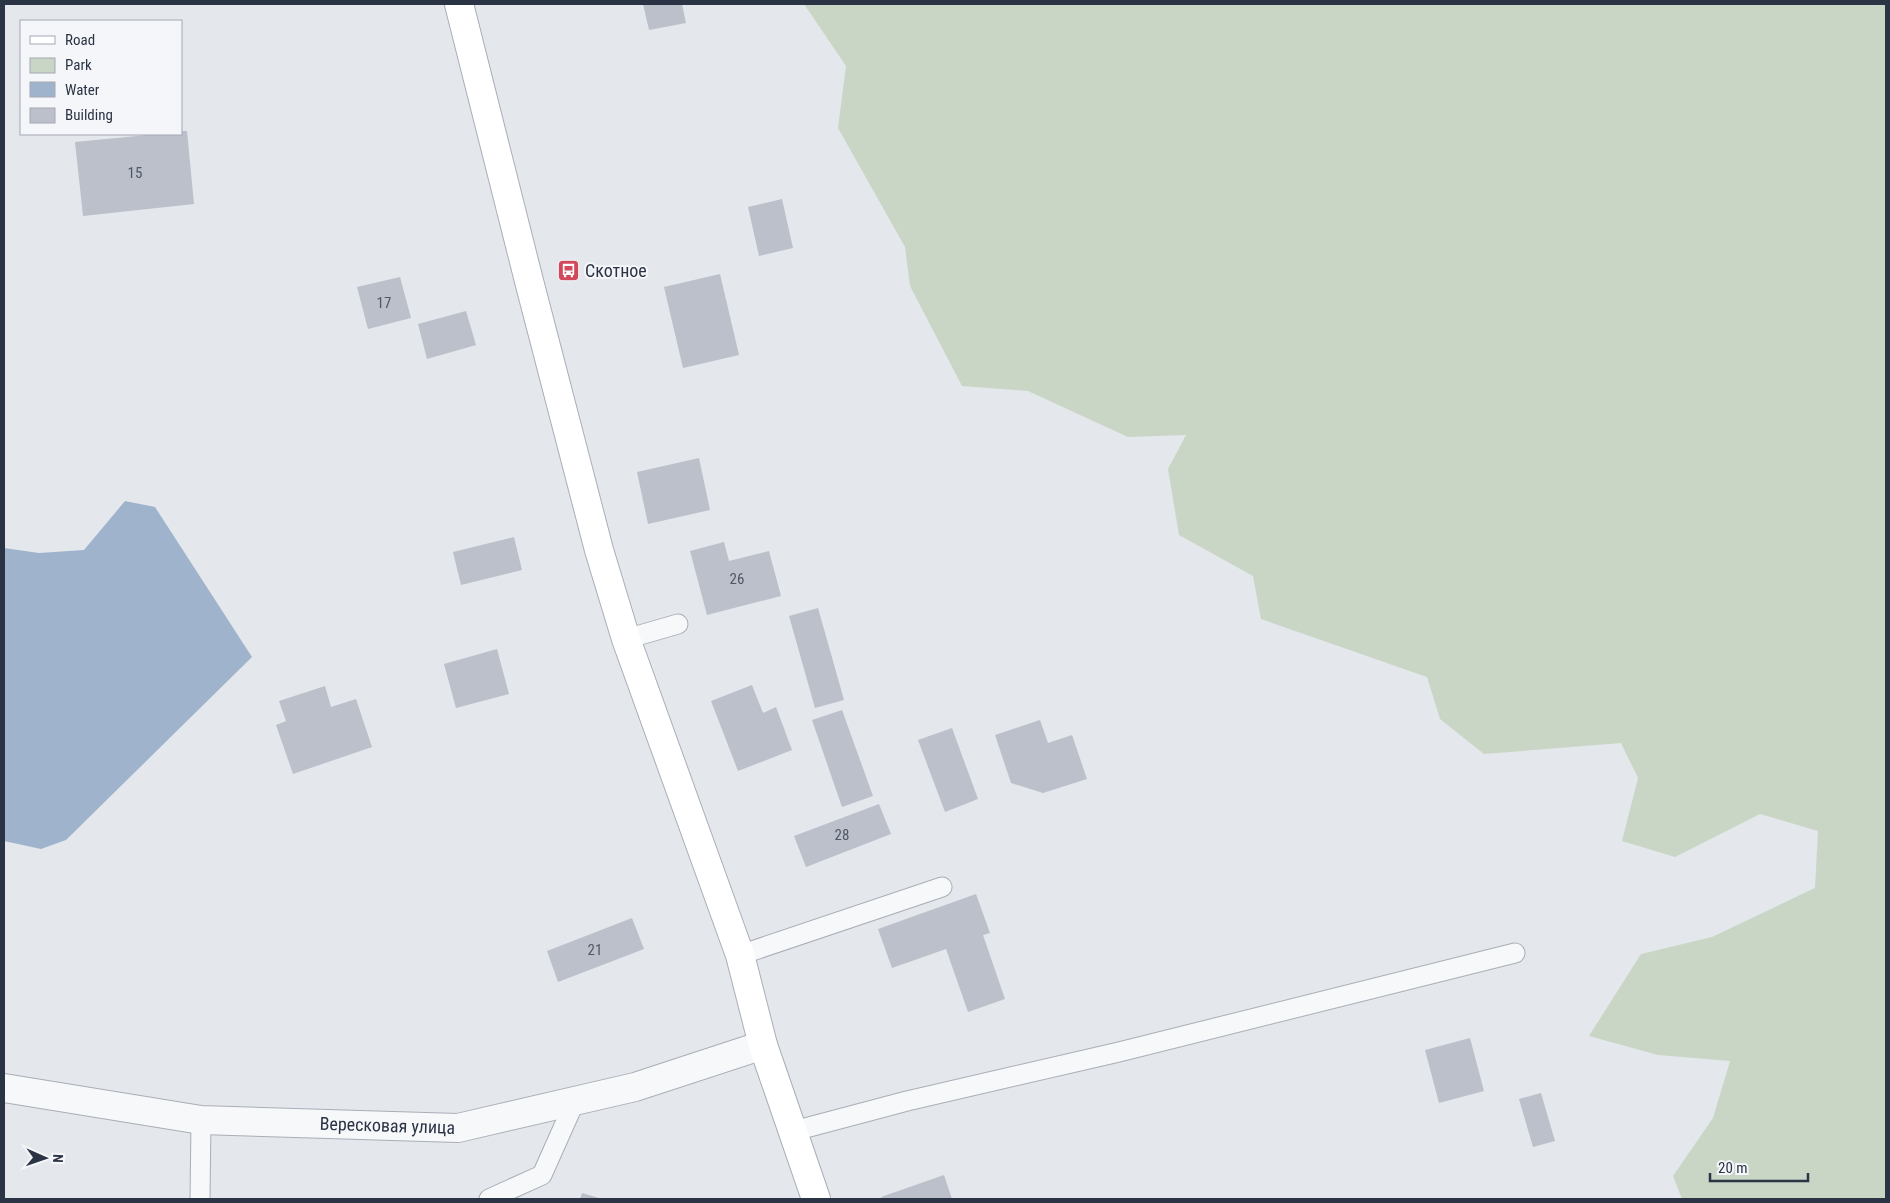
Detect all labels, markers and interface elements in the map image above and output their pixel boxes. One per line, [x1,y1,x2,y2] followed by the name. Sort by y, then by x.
[20,20,182,135] legend
[65,31,95,49] text: Road
[65,56,92,74] text: Park
[65,81,100,99] text: Water
[65,106,113,124] text: Building
[128,164,142,182] house number: 15
[557,259,581,283] bus stop icon: Скотное
[585,260,647,281] place label: Скотное
[377,294,391,312] house number: 17
[730,570,744,588] house number: 26
[835,826,849,844] house number: 28
[588,941,602,959] house number: 21
[319,1113,455,1138] street label: Вересковая улица
[20,1133,70,1183] north arrow
[1710,1150,1808,1182] scale bar
[50,1154,66,1163] text: N
[1718,1159,1748,1177] text: 20 m

